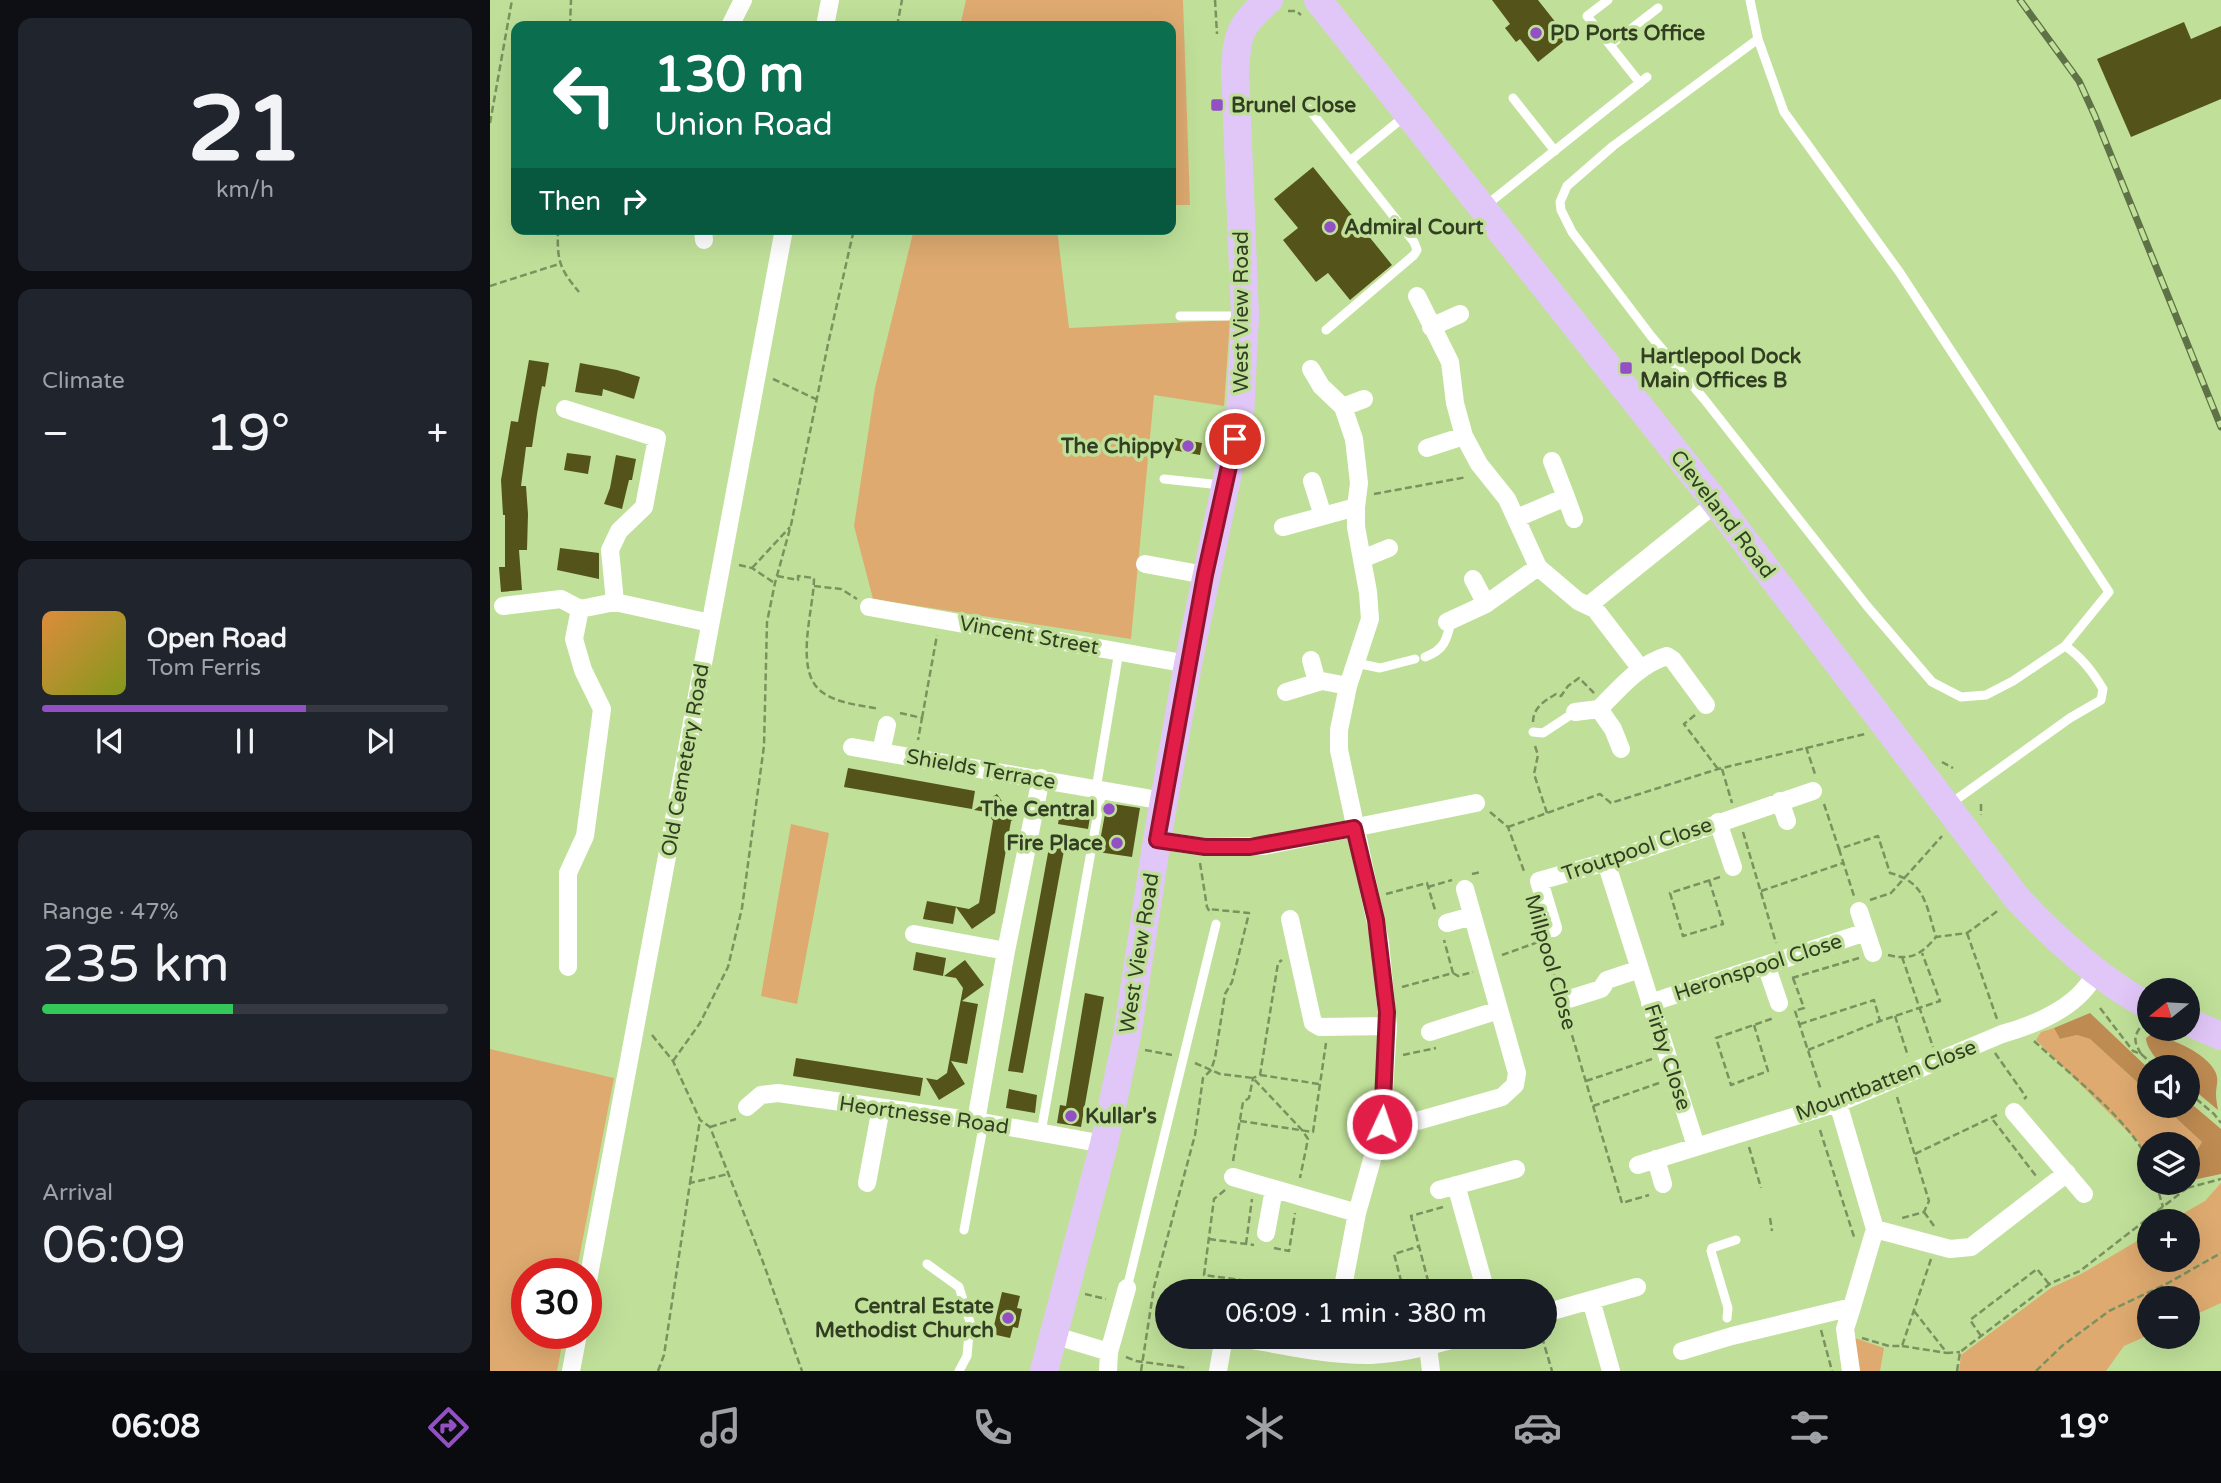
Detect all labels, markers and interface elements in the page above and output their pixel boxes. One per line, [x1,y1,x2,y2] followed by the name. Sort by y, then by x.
[1550,21,1705,46] place label: PD Ports Office
[1528,25,1544,41] marker: PD Ports Office
[654,46,804,105] text: 130 m
[539,49,630,140] icon: left
[188,75,302,185] text: 21
[1231,93,1356,118] place label: Brunel Close
[1209,97,1225,113] marker: Brunel Close
[654,106,833,144] text: Union Road
[216,176,274,204] text: km/h
[615,182,653,220] icon: right
[539,186,601,217] text: Then
[1344,215,1484,240] place label: Admiral Court
[1322,219,1338,235] marker: Admiral Court
[1229,231,1254,393] street label: West View Road
[1640,344,1802,393] place label: Hartlepool Dock Main Offices B
[1618,360,1634,376] marker: Hartlepool Dock Main Offices B
[42,367,125,395] text: Climate
[205,402,290,465] text: 19°
[1205,409,1265,469] pin
[42,411,69,457] text: −
[427,411,448,457] text: +
[1216,420,1254,458] icon: arrive
[1060,434,1175,459] place label: The Chippy
[1180,438,1196,454] marker: The Chippy
[1665,445,1780,583] street label: Cleveland Road
[957,611,1101,660] street label: Vincent Street
[147,623,287,654] text: Open Road
[147,654,261,682] text: Tom Ferris
[656,662,715,858] street label: Old Cemetery Road
[91,722,129,760] icon: previous
[226,722,264,760] icon: pause
[361,722,399,760] icon: next
[904,744,1058,795] street label: Shields Terrace
[979,797,1095,822] place label: The Central
[1101,801,1117,817] marker: The Central
[1559,812,1715,887] street label: Troutpool Close
[1006,831,1103,856] place label: Fire Place
[1109,835,1125,851] marker: Fire Place
[1114,871,1165,1035] street label: West View Road
[1519,892,1582,1033] street label: Millpool Close
[42,898,178,926] text: Range · 47%
[1671,929,1845,1006] street label: Heronspool Close
[42,933,230,996] text: 235 km
[2137,978,2200,1041] north arrow
[2137,978,2200,1349] map controls
[1639,1001,1696,1114] street label: Firby Close
[1792,1034,1980,1126] street label: Mountbatten Close
[2137,1055,2200,1118] button: sound
[1345,1087,1419,1161] position arrow
[837,1091,1010,1140] street label: Heortnesse Road
[1085,1104,1157,1129] place label: Kullar's
[1063,1108,1079,1124] marker: Kullar's
[2137,1132,2200,1195] button: layers
[42,1179,113,1207] text: Arrival
[2137,1209,2200,1272] button: +
[42,1214,186,1277] text: 06:09
[511,1258,602,1349] speed limit sign: 30
[2137,1286,2200,1349] button: −
[815,1294,994,1343] place label: Central Estate Methodist Church
[1225,1298,1487,1329] text: 06:09 · 1 min · 380 m
[1000,1310,1016,1326] marker: Central Estate Methodist Church
[424,1403,473,1452] icon: directions
[696,1403,745,1452] icon: music
[968,1403,1017,1452] icon: phone
[1240,1403,1289,1452] icon: climate
[1513,1403,1562,1452] icon: car
[1785,1403,1834,1452] icon: filters
[112,1408,200,1446] text: 06:08
[2057,1408,2109,1446] text: 19°

